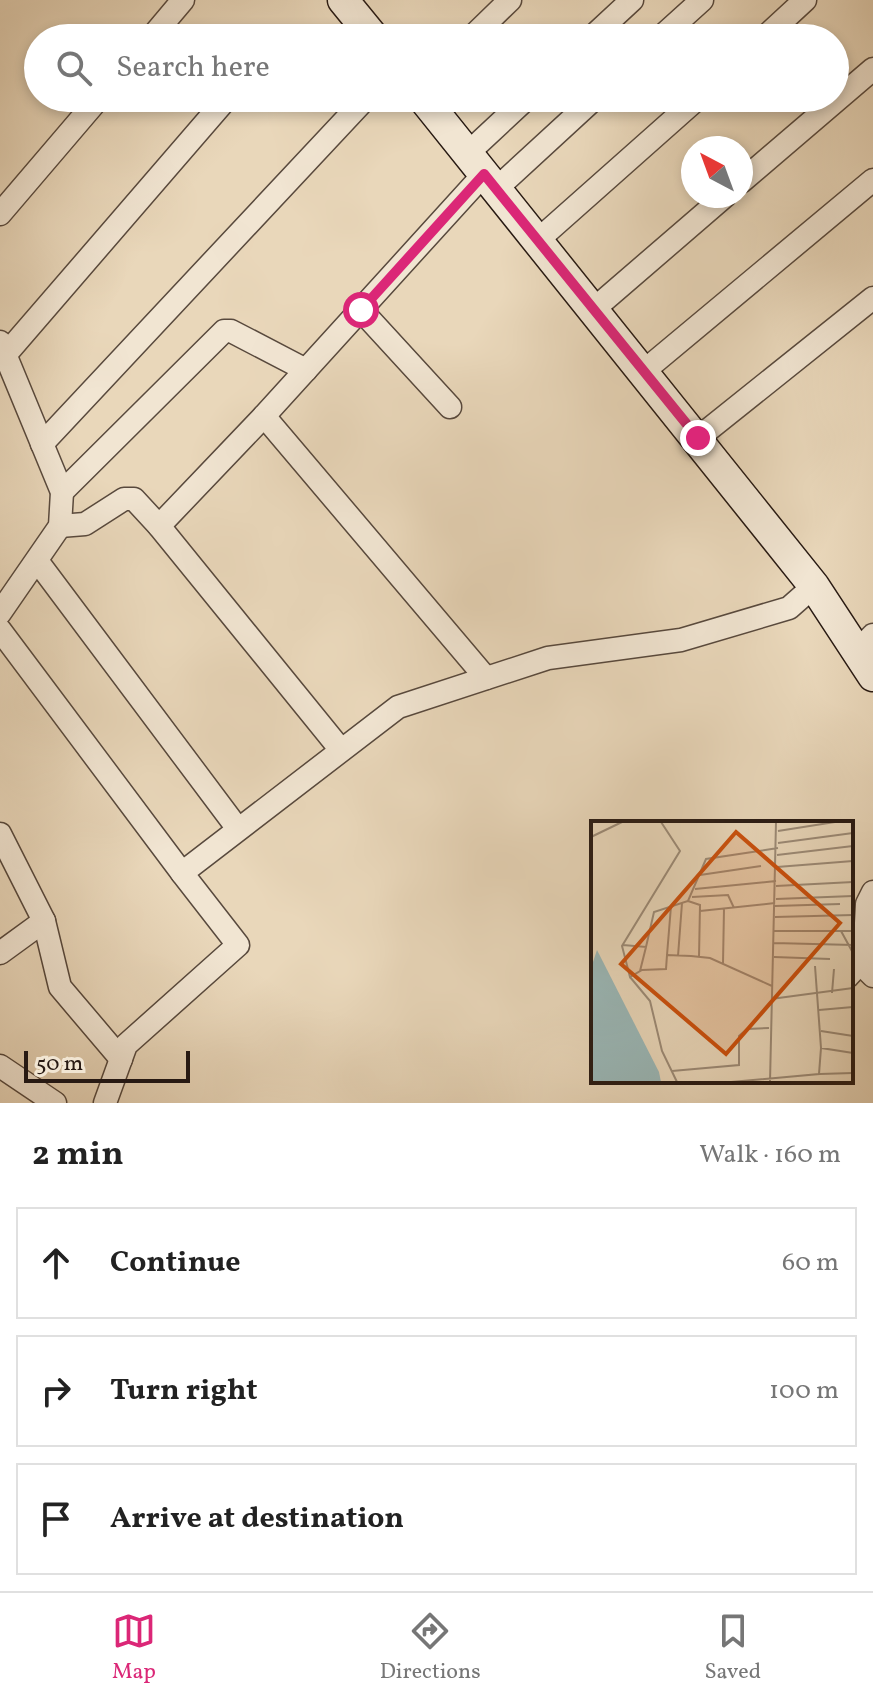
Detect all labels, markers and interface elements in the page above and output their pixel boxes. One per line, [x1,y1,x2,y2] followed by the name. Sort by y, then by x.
[24,24,849,112] search box
[52,46,96,90] icon: search
[116,47,270,89] text: Search here
[681,136,753,208] north arrow
[343,292,379,328] route start
[680,420,716,456] route end
[591,821,853,1083] inset map
[24,1047,190,1083] scale bar
[36,1049,83,1080] text: 50 m
[32,1132,124,1179] text: 2 min
[699,1137,841,1173] text: Walk · 160 m
[34,1241,78,1285] icon: ahead
[110,1242,241,1284] text: Continue
[782,1245,839,1281] text: 60 m
[34,1369,78,1413] icon: right
[110,1370,258,1412] text: Turn right
[769,1373,839,1409] text: 100 m
[34,1497,78,1541] icon: arrive
[110,1498,404,1540] text: Arrive at destination
[112,1609,156,1688] tab: Map
[380,1609,481,1688] tab: Directions
[704,1609,761,1688] tab: Saved

